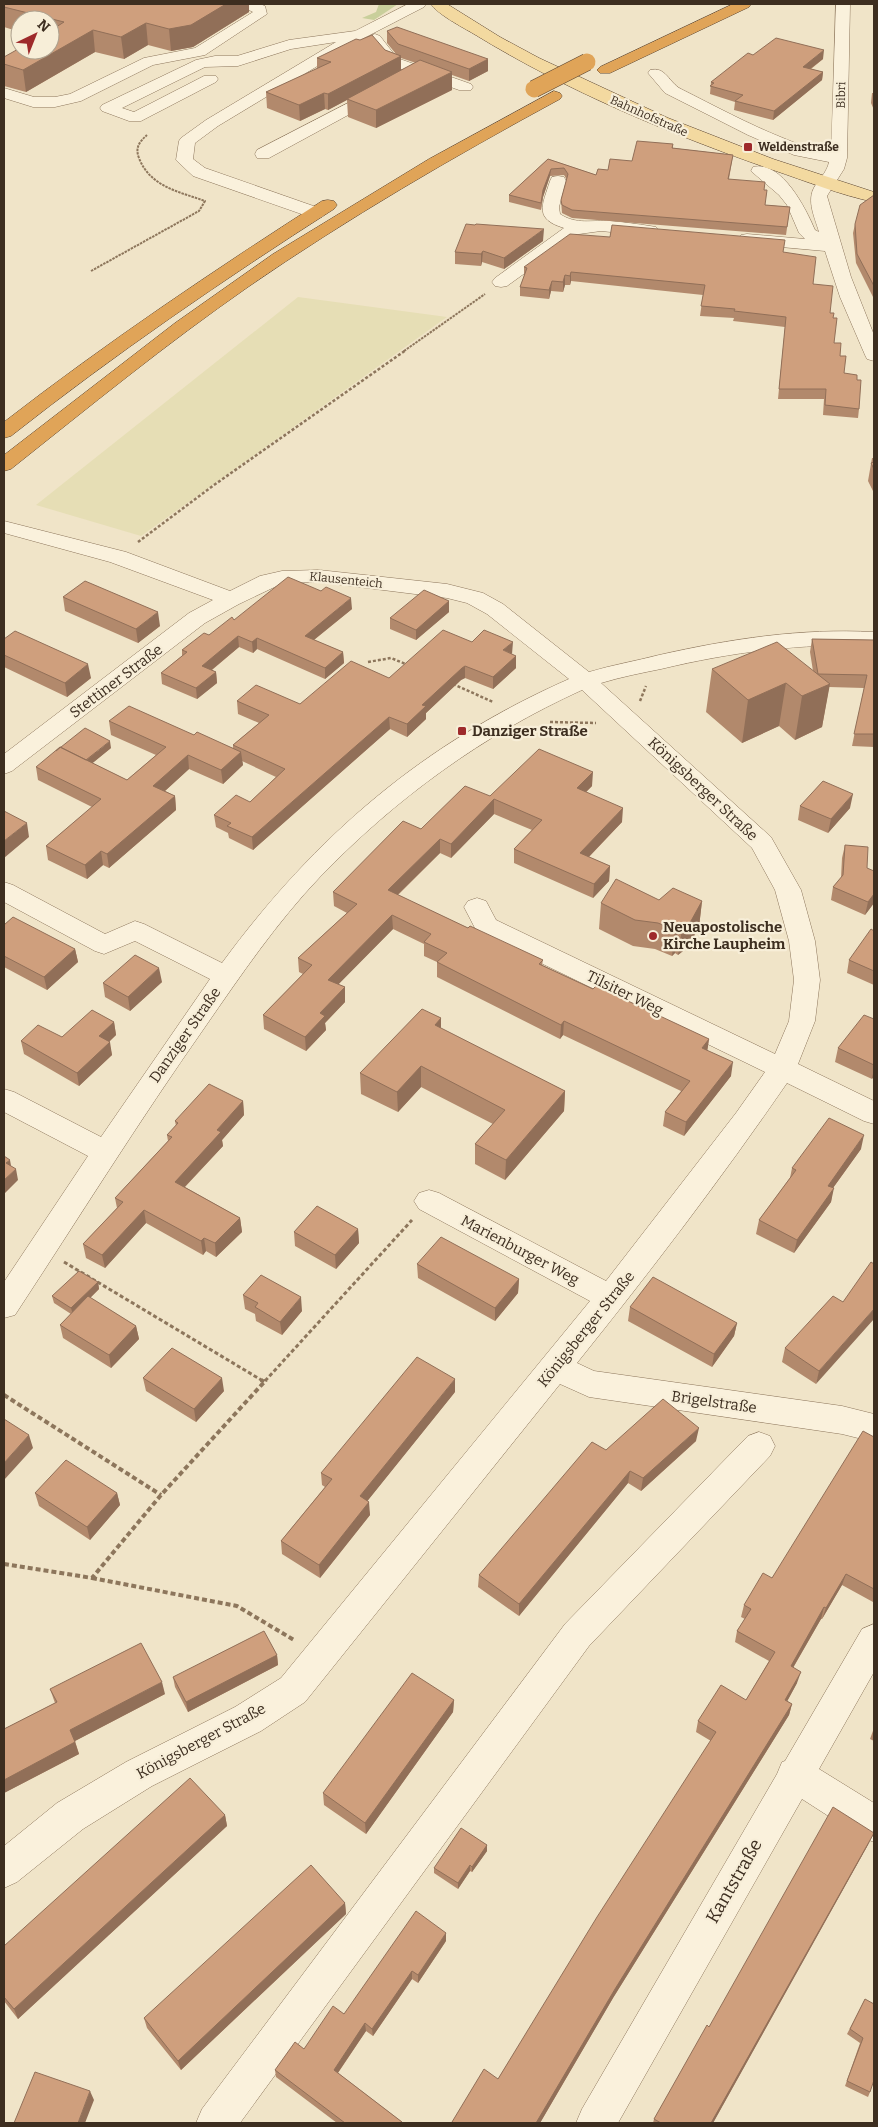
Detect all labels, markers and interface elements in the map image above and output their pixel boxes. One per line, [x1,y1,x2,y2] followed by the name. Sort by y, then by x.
[10,10,60,60] north arrow
[34,16,53,36] text: N
[834,81,848,108] street label: Bibri
[608,93,690,139] street label: Bahnhofstraße
[758,140,839,154] place label: Weldenstraße
[742,141,754,153] marker: Weldenstraße
[309,569,384,591] street label: Klausenteich
[66,640,166,722] street label: Stettiner Straße
[472,722,588,740] place label: Danziger Straße
[456,725,468,737] marker: Danziger Straße
[644,733,762,845] street label: Königsberger Straße
[663,918,786,953] place label: Neuapostolische Kirche Laupheim
[647,930,659,942] marker: Neuapostolische Kirche Laupheim
[584,967,666,1019] street label: Tilsiter Weg
[145,984,225,1086] street label: Danziger Straße
[458,1211,582,1289] street label: Marienburger Weg
[534,1268,638,1390] street label: Königsberger Straße
[670,1387,758,1417] street label: Brigelstraße
[133,1699,269,1783] street label: Königsberger Straße
[701,1835,767,1927] street label: Kantstraße

